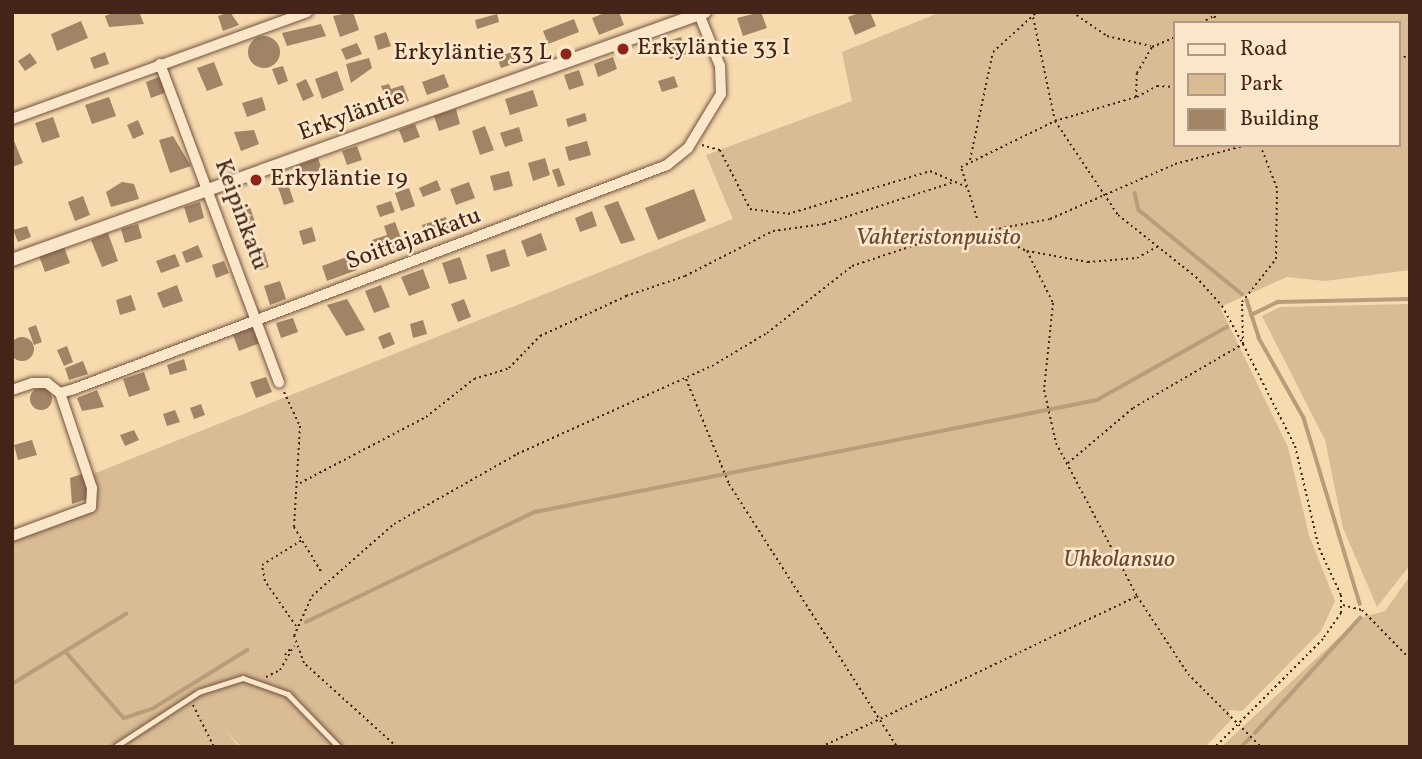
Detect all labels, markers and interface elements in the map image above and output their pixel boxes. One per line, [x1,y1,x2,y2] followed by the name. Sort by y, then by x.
[1174,21,1401,147] legend
[637,35,791,63] place label: Erkyläntie 33 I
[1240,35,1287,64] text: Road
[393,40,552,68] place label: Erkyläntie 33 L
[615,41,631,57] marker: Erkyläntie 33 I
[558,46,574,62] marker: Erkyläntie 33 L
[1240,70,1283,99] text: Park
[295,83,409,149] street label: Erkyläntie
[1240,105,1319,134] text: Building
[207,156,273,274] street label: Keipinkatu
[270,166,408,194] place label: Erkyläntie 19
[248,172,264,188] marker: Erkyläntie 19
[343,202,485,278] street label: Soittajankatu
[855,225,1021,253] park label: Vahteristonpuisto
[1063,547,1175,575] park label: Uhkolansuo

